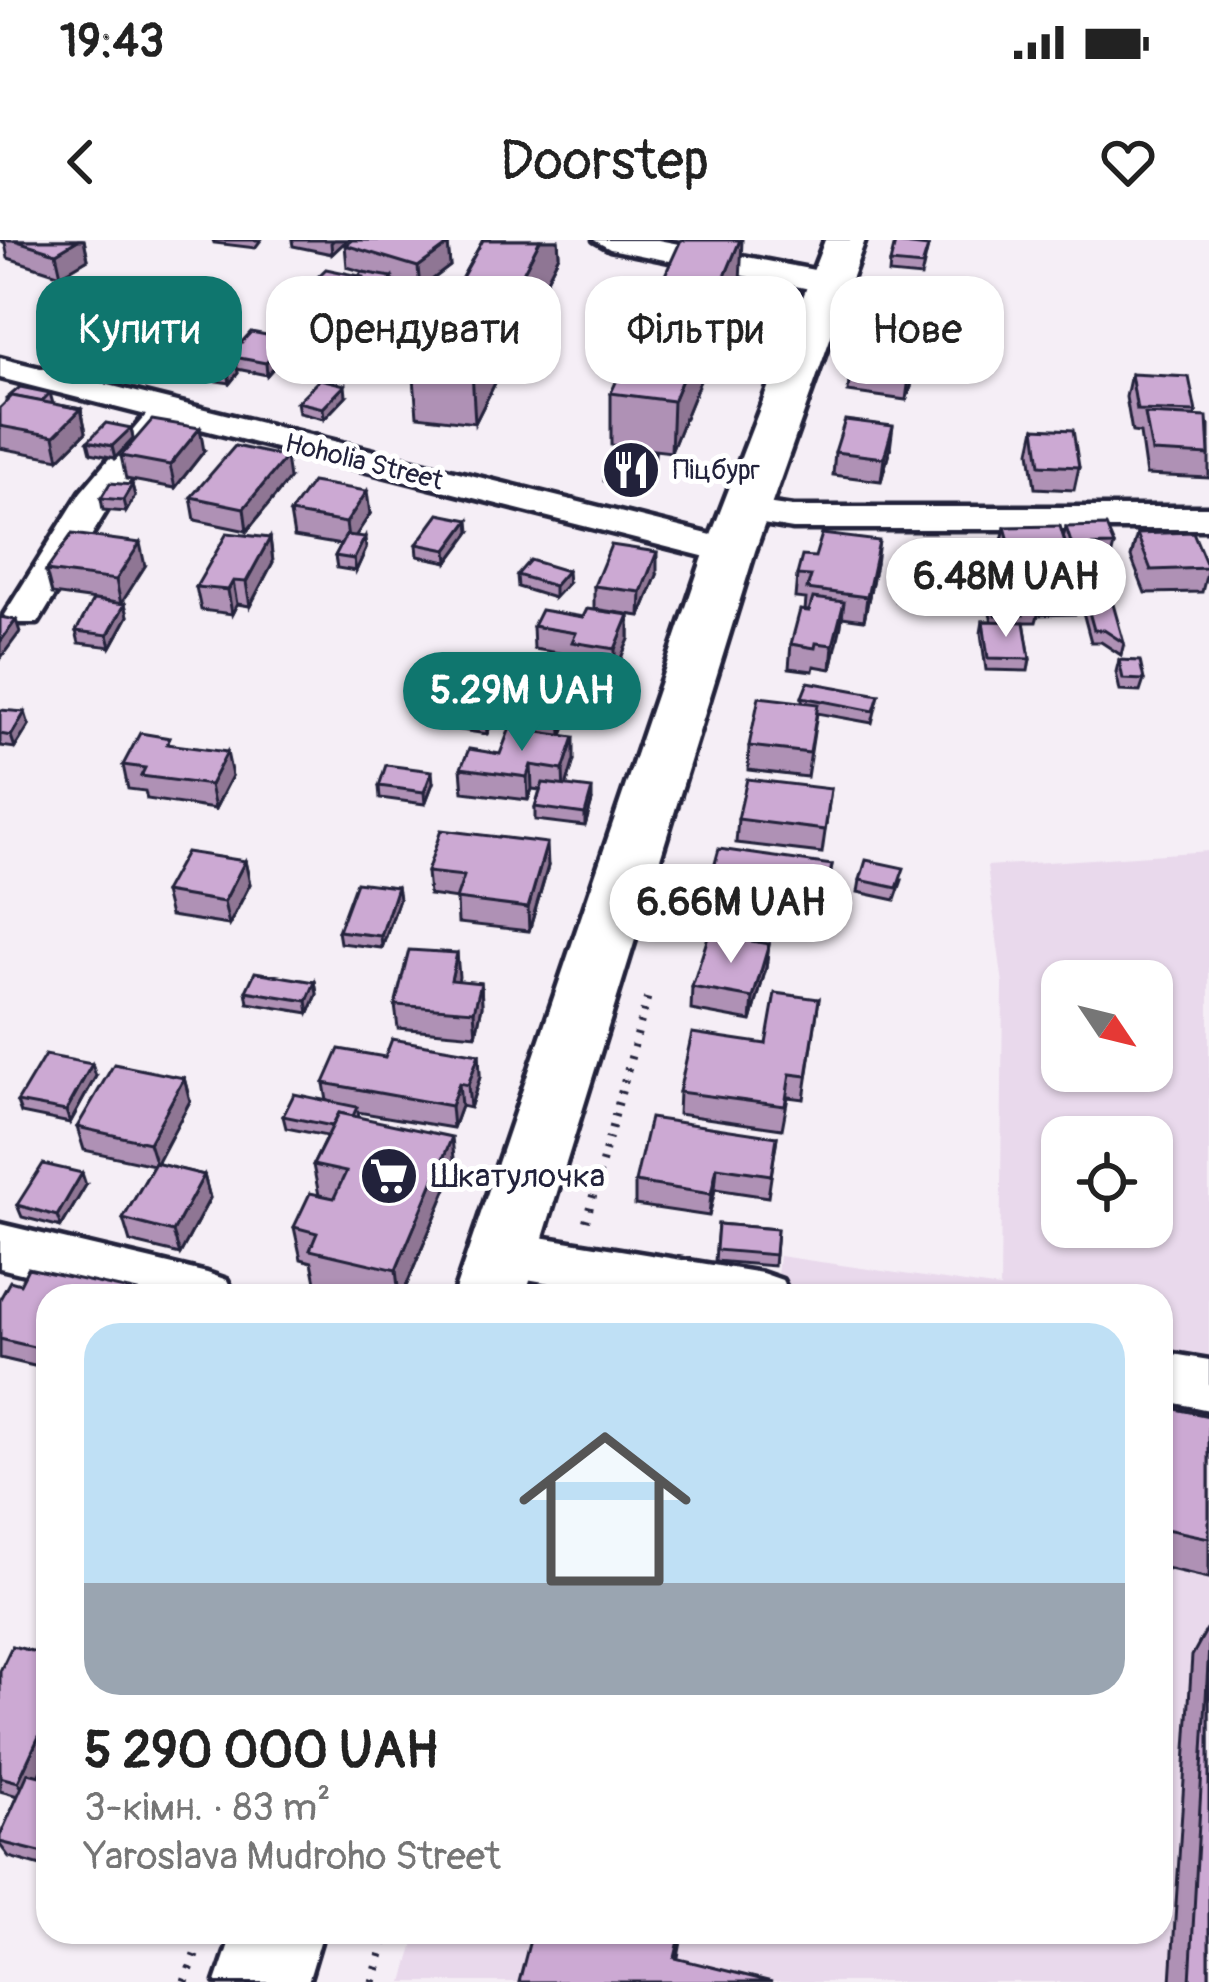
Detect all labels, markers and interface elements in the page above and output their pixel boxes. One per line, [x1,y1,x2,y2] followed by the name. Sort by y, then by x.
[60,14,164,70] text: 19:43
[500,128,709,196] text: Doorstep
[48,129,114,195] icon: back
[1095,129,1161,195] icon: heart
[36,276,242,384] chip: Купити
[266,276,561,384] chip: Орендувати
[585,276,806,384] chip: Фільтри
[830,276,1004,384] chip: Нове
[282,426,447,498] street label: Hoholia Street
[600,439,662,501] restaurant icon: Піцбург
[673,454,760,487] place label: Піцбург
[869,538,1143,640] pin: 6.48M UAH
[913,552,1099,601] text: 6.48M UAH
[385,652,659,754] pin: 5.29M UAH
[430,666,614,715] text: 5.29M UAH
[594,864,868,966] pin: 6.66M UAH
[637,878,826,927] text: 6.66M UAH
[1041,960,1173,1092] north arrow
[1041,960,1173,1248] map controls
[1041,1116,1173,1248] button: locate
[358,1145,420,1207] supermarket icon: Шкатулочка
[431,1156,605,1197] place label: Шкатулочка
[497,1401,713,1617] icon: home
[84,1719,438,1783] text: 5 290 000 UAH
[84,1783,331,1832] text: 3-кімн. · 83 m²
[84,1832,501,1881] text: Yaroslava Mudroho Street

